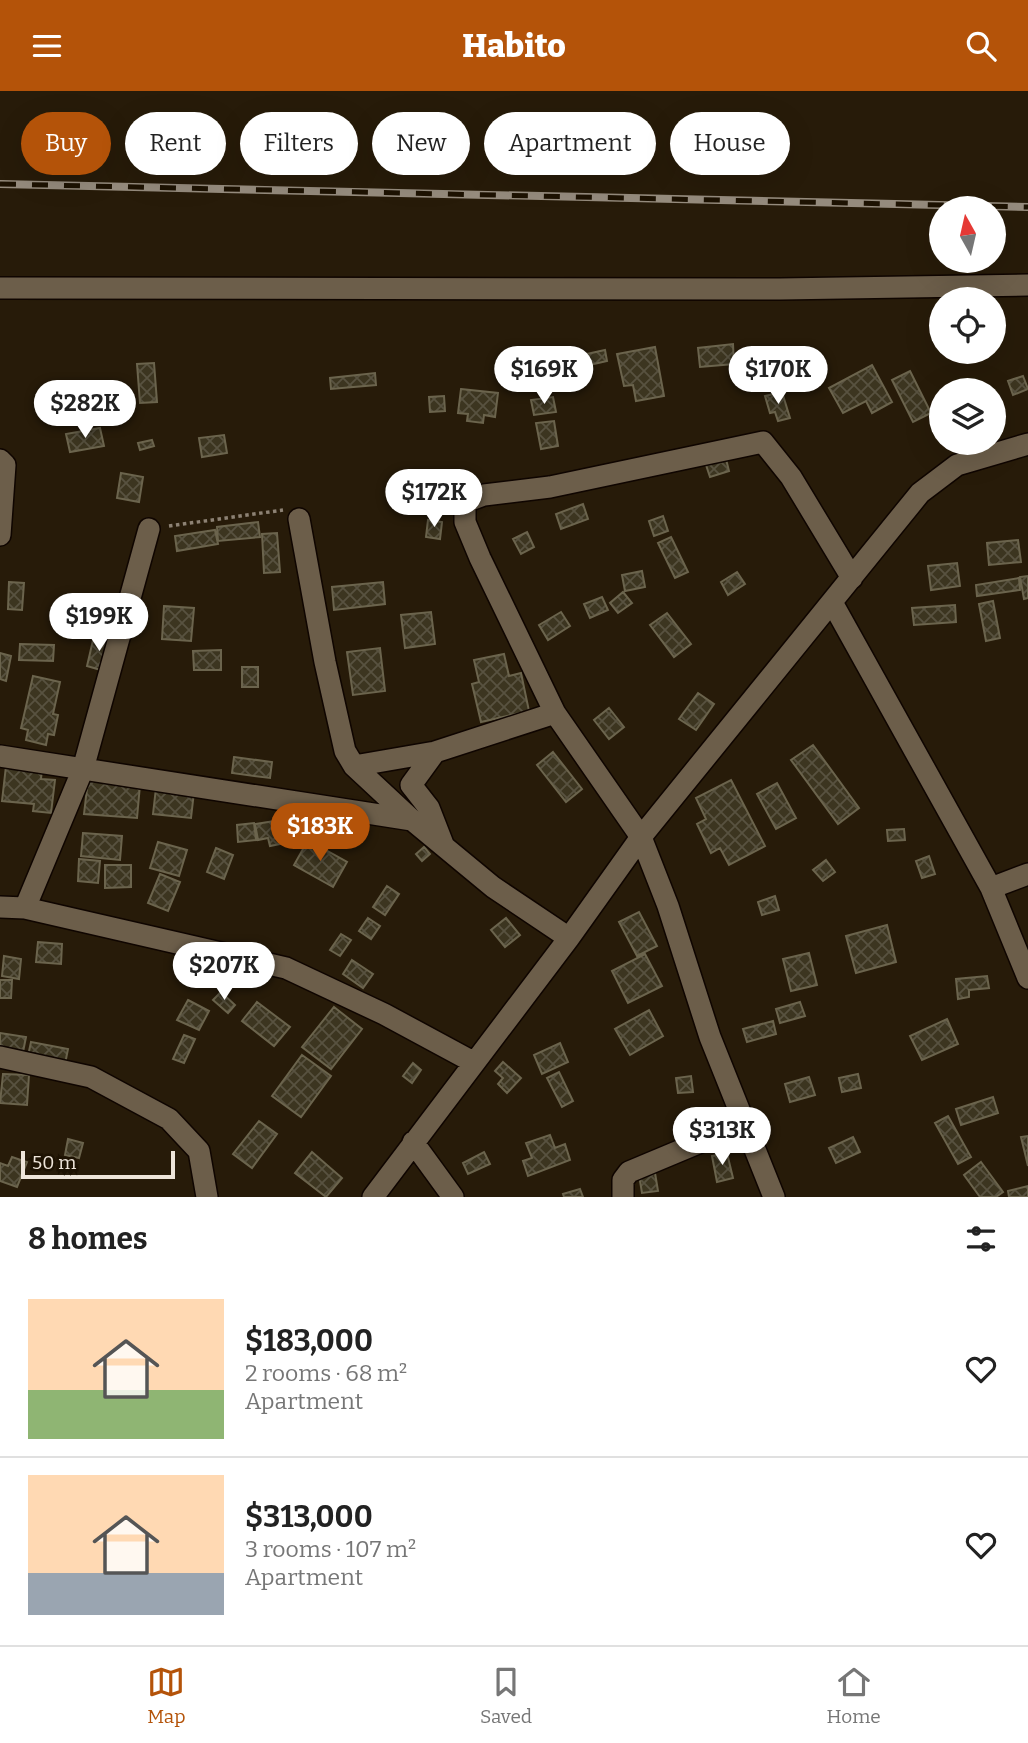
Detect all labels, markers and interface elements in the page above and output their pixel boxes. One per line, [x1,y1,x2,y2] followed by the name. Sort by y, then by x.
[28,27,66,65] icon: menu
[462,27,566,65] text: Habito
[962,27,1000,65] icon: search
[21,112,111,175] chip: Buy
[125,112,226,175] chip: Rent
[240,112,358,175] chip: Filters
[372,112,470,175] chip: New
[484,112,656,175] chip: Apartment
[670,112,790,175] chip: House
[929,196,1006,273] north arrow
[929,196,1006,455] map controls
[929,287,1006,364] button: locate
[495,347,593,406] pin: $169K
[729,347,827,406] pin: $170K
[510,355,578,383] text: $169K
[745,355,811,383] text: $170K
[929,378,1006,455] button: layers
[36,381,134,440] pin: $282K
[50,389,120,417] text: $282K
[385,469,483,529] pin: $172K
[401,478,467,506] text: $172K
[50,594,148,653] pin: $199K
[65,602,133,630] text: $199K
[271,803,369,863] pin: $183K
[287,812,353,840] text: $183K
[175,943,273,1002] pin: $207K
[189,951,259,979] text: $207K
[673,1107,771,1167] pin: $313K
[689,1116,755,1144] text: $313K
[21,1148,175,1180] scale bar
[32,1151,76,1174] text: 50 m
[962,1220,1000,1258] icon: filters
[28,1221,148,1257] text: 8 homes
[245,1323,373,1359] text: $183,000
[84,1327,168,1411] icon: home
[962,1350,1000,1388] icon: heart
[245,1359,407,1387] text: 2 rooms · 68 m²
[245,1387,363,1415] text: Apartment
[245,1499,373,1535] text: $313,000
[84,1503,168,1587] icon: home
[962,1526,1000,1564] icon: heart
[245,1535,416,1563] text: 3 rooms · 107 m²
[245,1563,363,1591] text: Apartment
[147,1663,186,1728] tab: Map
[480,1663,532,1728] tab: Saved
[827,1663,881,1728] tab: Home

